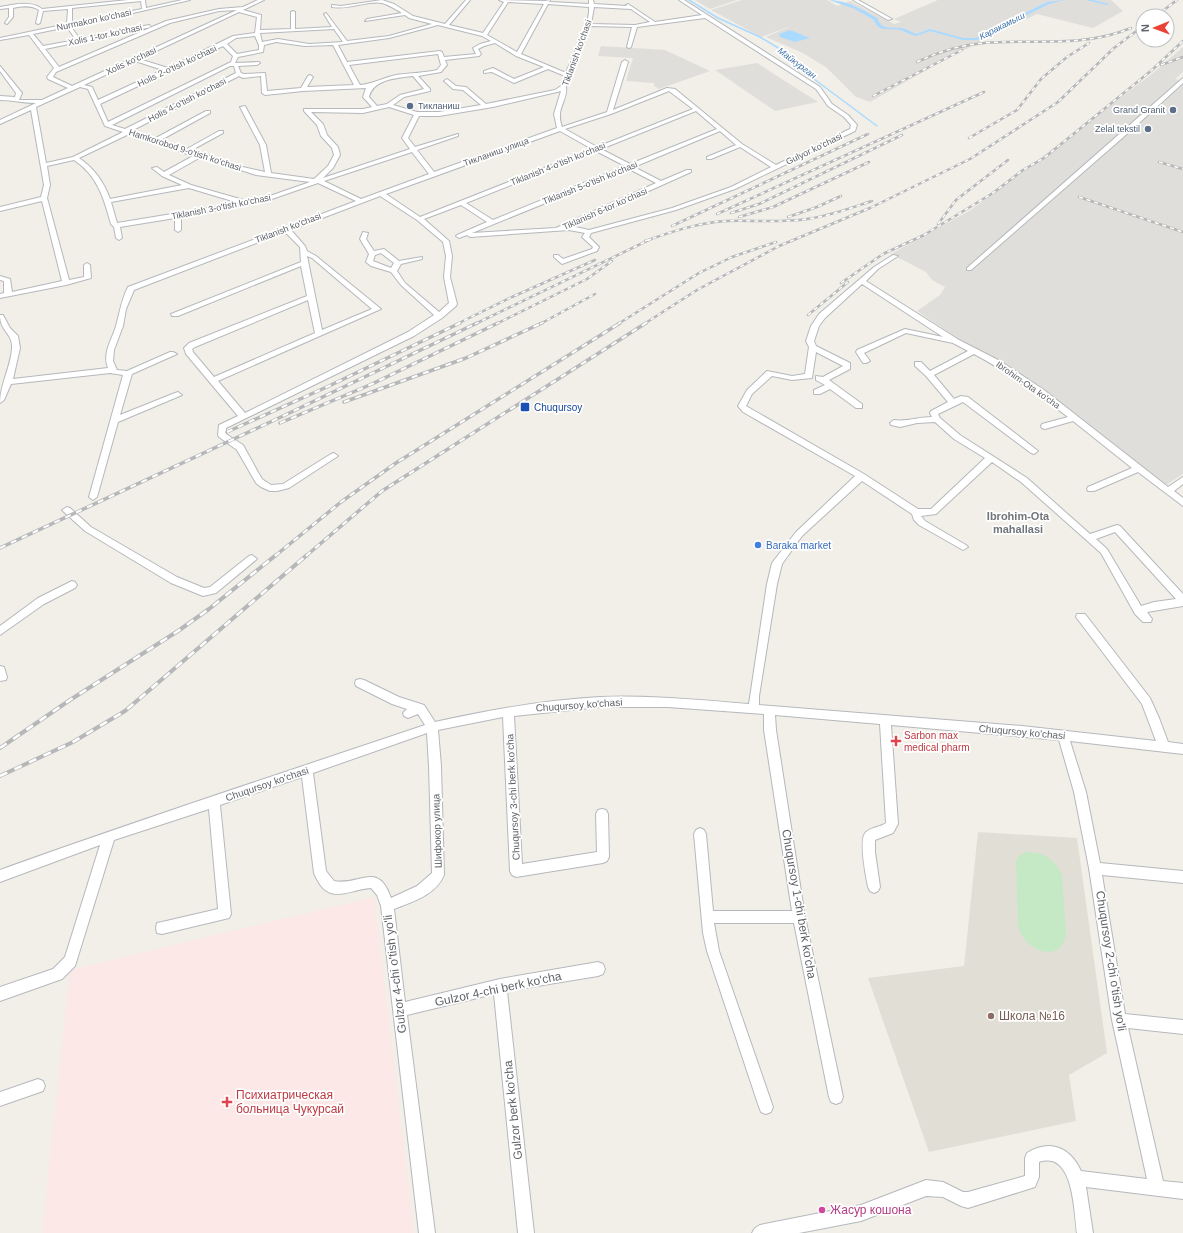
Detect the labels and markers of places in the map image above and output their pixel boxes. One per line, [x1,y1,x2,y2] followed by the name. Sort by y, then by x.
[405,101,415,111] marker: Тикланиш
[418,101,460,111] place label: Тикланиш
[1113,105,1165,115] place label: Grand Granit
[1168,105,1178,115] marker: Grand Granit
[1095,124,1140,134] place label: Zelal tekstil
[1143,124,1153,134] marker: Zelal tekstil
[519,401,531,413] marker: Chuqursoy
[534,402,582,413] place label: Chuqursoy
[753,540,763,550] marker: Baraka market
[766,540,831,551] place label: Baraka market
[904,730,970,753] place label: Sarbon max medical pharm
[891,736,901,746] marker: Sarbon max medical pharm
[999,1009,1065,1023] place label: Школа №16
[986,1011,996,1021] marker: Школа №16
[236,1088,344,1116] place label: Психиатрическая больница Чукурсай
[221,1096,233,1108] marker: Психиатрическая больница Чукурсай
[830,1203,912,1217] place label: Жасур кошона
[817,1205,827,1215] marker: Жасур кошона

